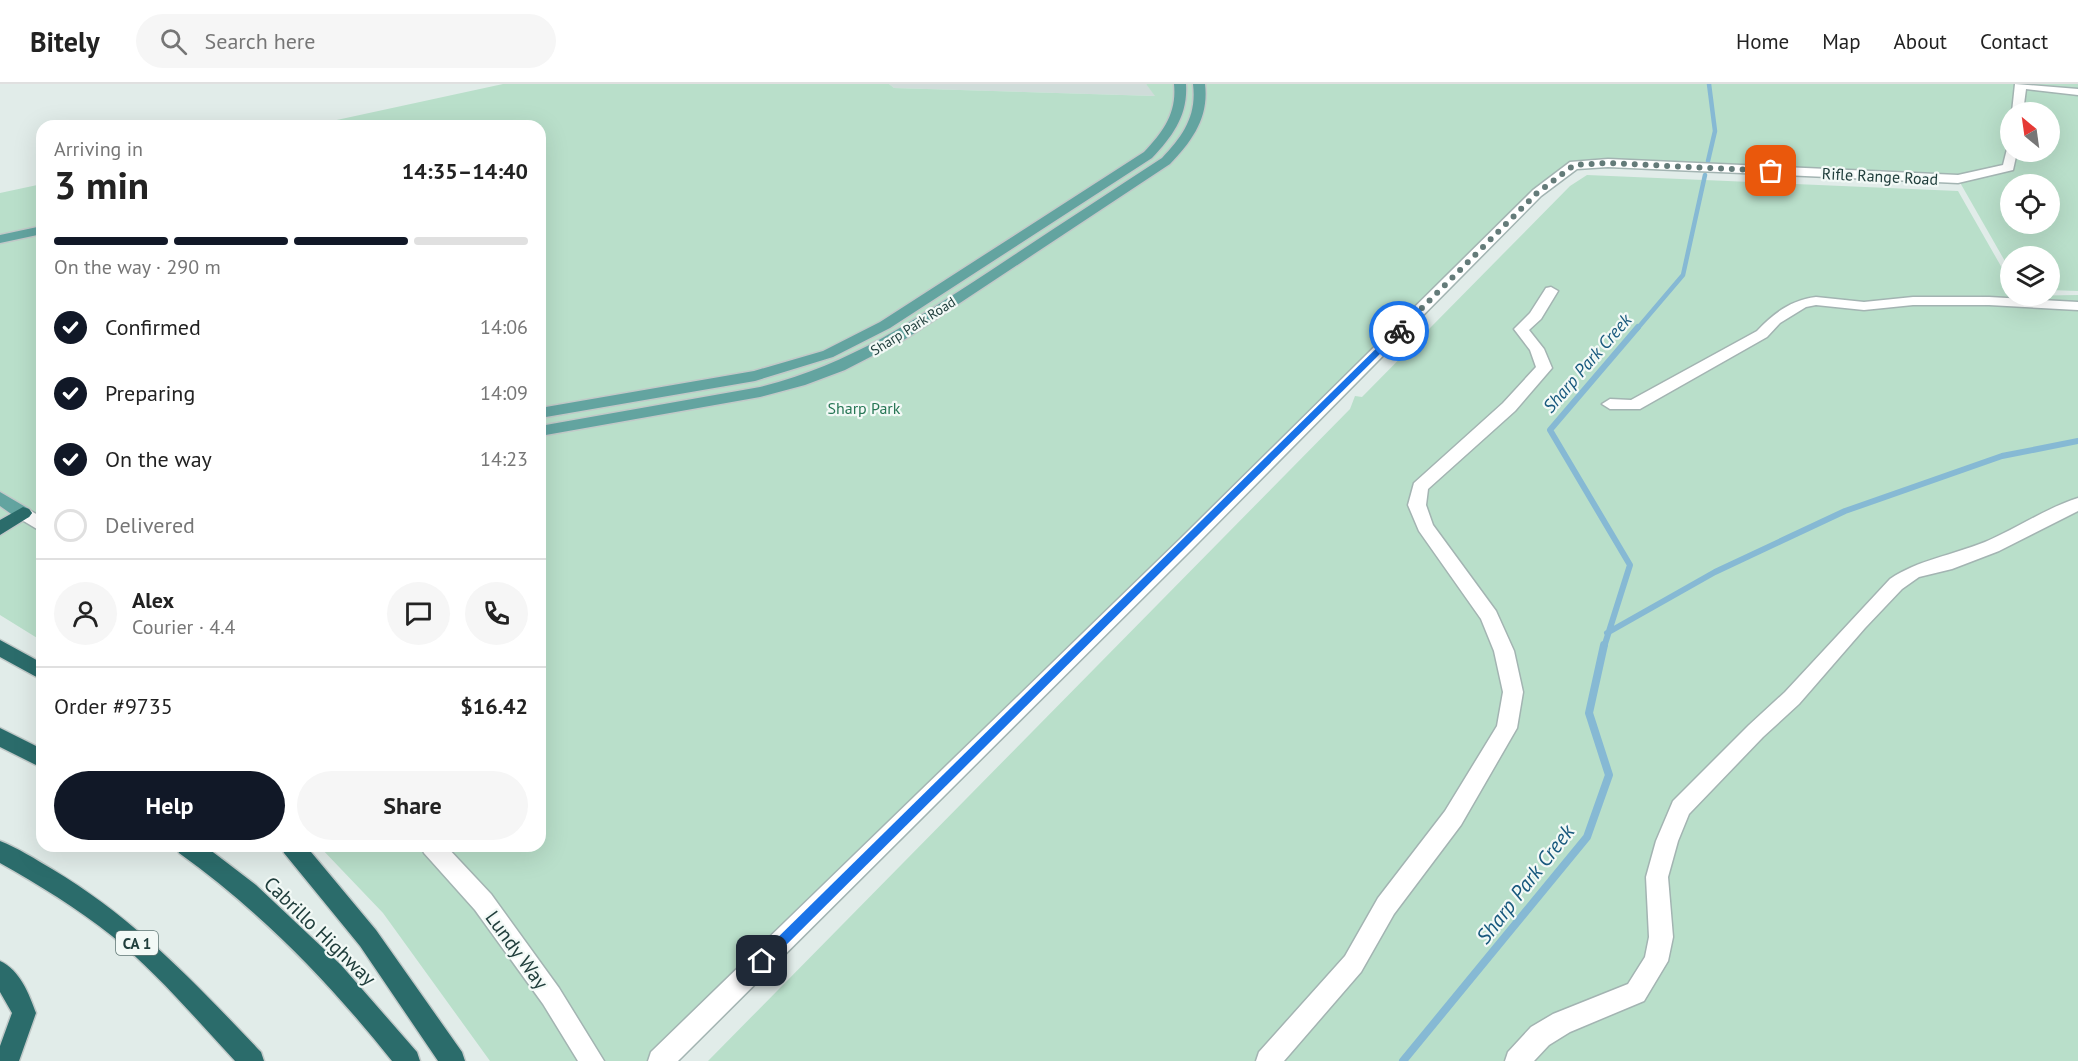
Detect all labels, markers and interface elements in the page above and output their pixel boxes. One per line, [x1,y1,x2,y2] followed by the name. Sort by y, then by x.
[136,14,556,68] search box
[30,23,100,60] text: Bitely
[157,25,190,58] icon: search
[205,27,316,55] text: Search here
[1736,28,1789,55] text: Home
[1822,28,1861,55] text: Map
[1894,28,1947,55] text: About
[1980,28,2048,55] text: Contact
[2000,102,2060,162] north arrow
[2000,102,2060,306] map controls
[54,136,143,162] text: Arriving in
[1745,145,1796,196] pin
[1754,154,1787,187] icon: bag
[402,157,528,185] text: 14:35–14:40
[54,159,149,210] text: 3 min
[1821,163,1939,189] street label: Rifle Range Road
[2000,174,2060,234] button: locate
[2000,246,2060,306] button: layers
[54,254,221,280] text: On the way · 290 m
[867,293,959,359] street label: Sharp Park Road
[1369,301,1429,361] courier
[1538,308,1637,417] water label: Sharp Park Creek
[54,311,87,344] icon: check
[105,313,201,341] text: Confirmed
[480,314,528,340] text: 14:06
[1383,315,1416,348] icon: bike
[54,377,87,410] icon: check
[105,379,195,407] text: Preparing
[480,380,528,406] text: 14:09
[828,398,901,418] park label: Sharp Park
[54,443,87,476] icon: check
[105,445,212,473] text: On the way
[480,446,528,472] text: 14:23
[105,511,195,539] text: Delivered
[54,582,117,645] button: person
[387,582,450,645] button: chat
[465,582,528,645] button: phone
[132,586,174,614] text: Alex
[132,614,235,640] text: Courier · 4.4
[54,692,173,720] text: Order #9735
[460,692,528,720] text: $16.42
[54,771,285,840] button: Help
[297,771,528,840] button: Share
[1470,818,1581,949] water label: Sharp Park Creek
[258,871,382,992] street label: Cabrillo Highway
[480,906,555,995] street label: Lundy Way
[116,931,158,955] road number: CA 1
[736,935,787,986] pin
[745,944,778,977] icon: home

